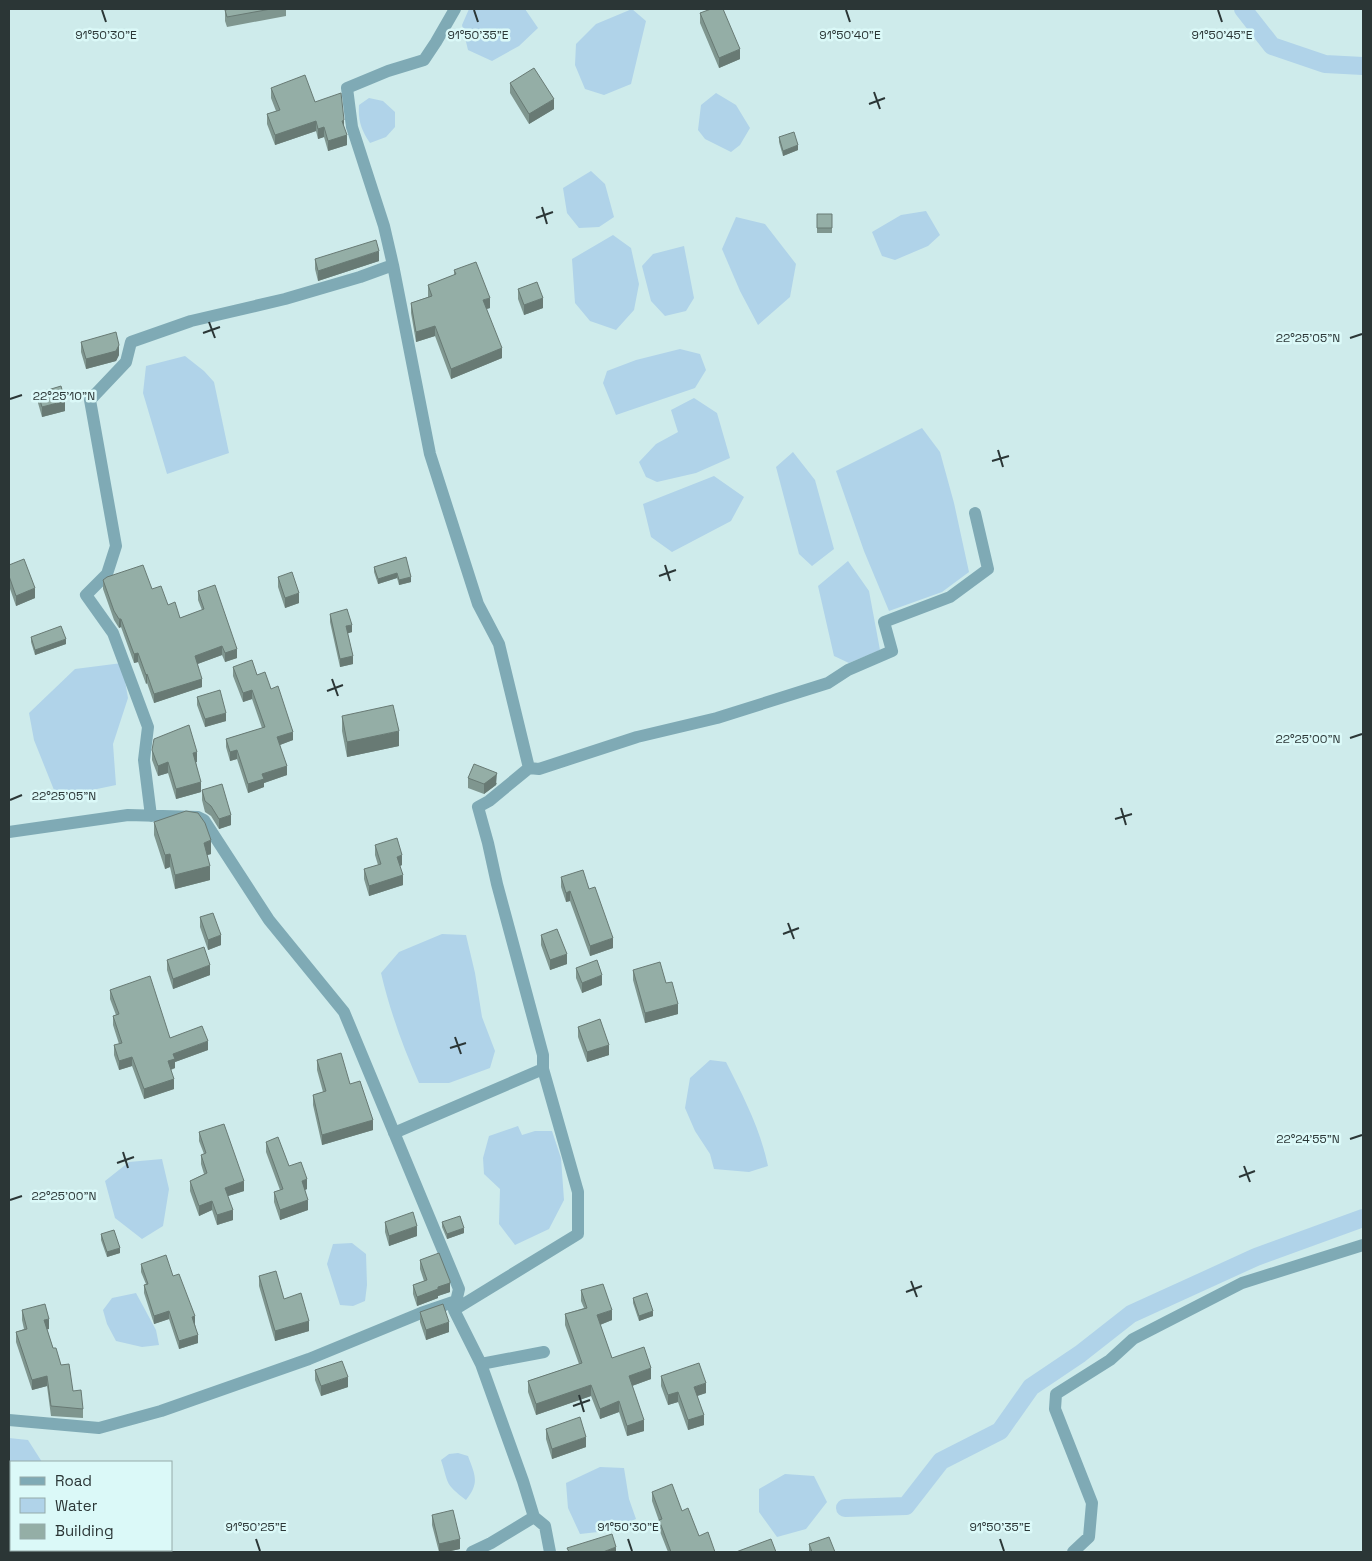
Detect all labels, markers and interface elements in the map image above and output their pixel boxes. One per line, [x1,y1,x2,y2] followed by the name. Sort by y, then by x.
[75,27,137,43] text: 91°50'30"E
[447,27,509,43] text: 91°50'35"E
[819,27,881,43] text: 91°50'40"E
[1192,27,1253,43] text: 91°50'45"E
[1276,330,1340,346] text: 22°25'05"N
[33,388,95,404] text: 22°25'10"N
[1276,731,1340,747] text: 22°25'00"N
[32,788,96,804] text: 22°25'05"N
[1276,1131,1340,1147] text: 22°24'55"N
[32,1188,96,1204] text: 22°25'00"N
[10,1461,172,1551] legend
[55,1471,92,1490] text: Road
[55,1496,98,1515] text: Water
[225,1519,287,1535] text: 91°50'25"E
[597,1519,659,1535] text: 91°50'30"E
[969,1519,1031,1535] text: 91°50'35"E
[55,1521,114,1540] text: Building

